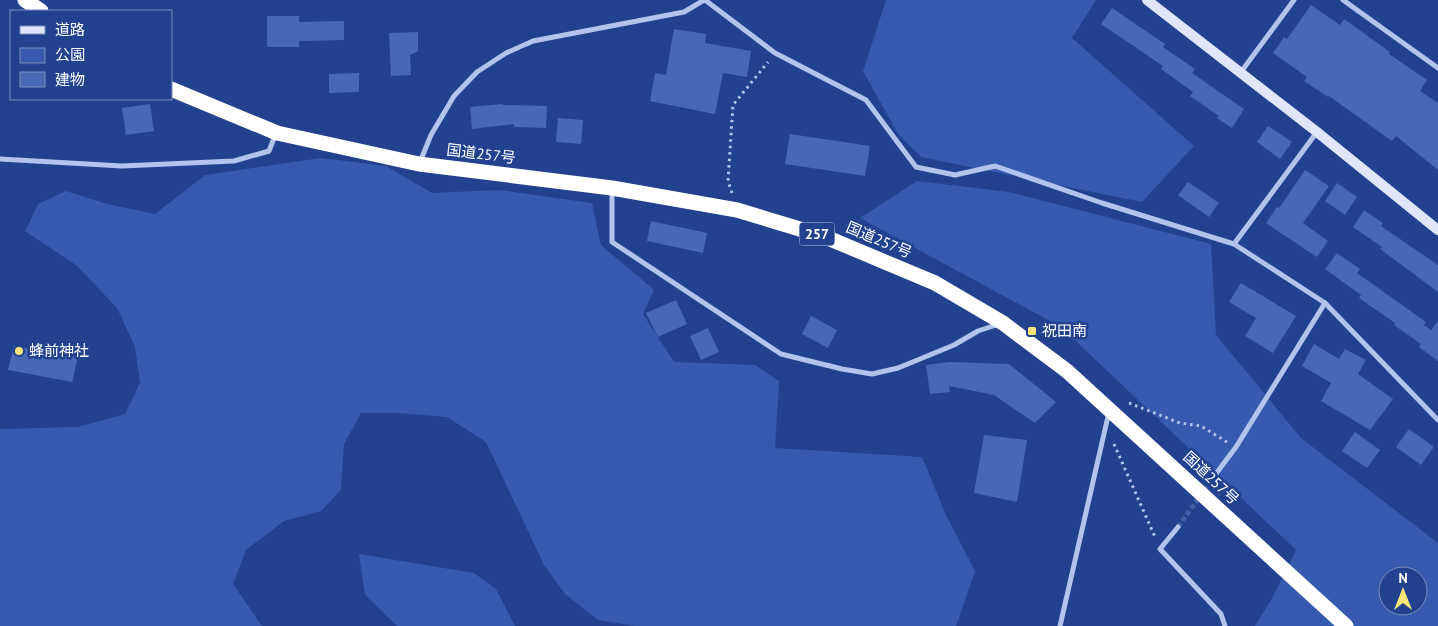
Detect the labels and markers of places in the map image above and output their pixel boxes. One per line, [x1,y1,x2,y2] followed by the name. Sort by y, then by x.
[1042,321,1087,340] place label: 祝田南
[1026,325,1038,337] marker: 祝田南
[29,341,89,360] place label: 蜂前神社
[13,345,25,357] marker: 蜂前神社

